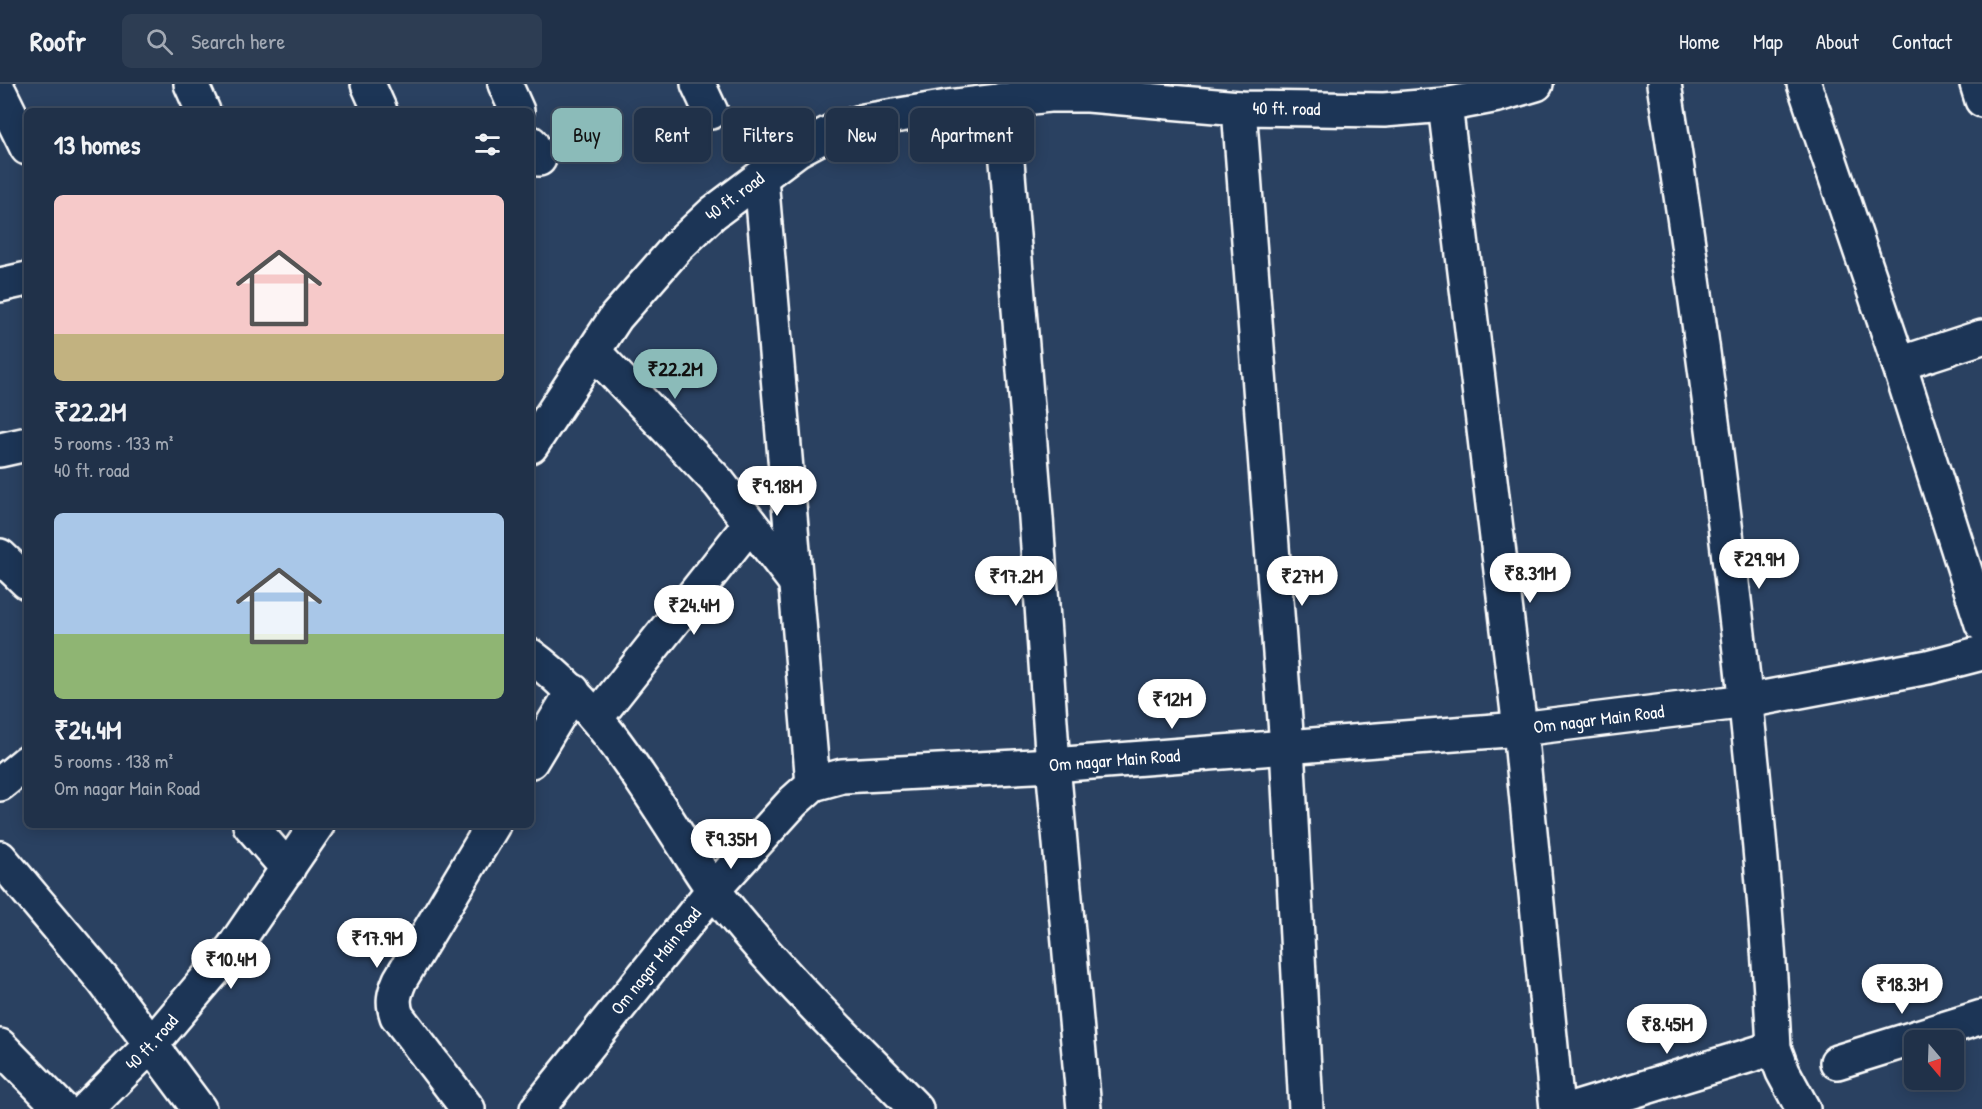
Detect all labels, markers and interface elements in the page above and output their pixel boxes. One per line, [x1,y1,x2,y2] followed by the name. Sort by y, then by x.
[122,14,542,68] search box
[30,22,86,60] text: Roofr
[143,25,176,58] icon: search
[191,26,285,56] text: Search here
[1679,27,1720,56] text: Home
[1753,27,1783,56] text: Map
[1816,27,1859,56] text: About
[1892,27,1952,56] text: Contact
[1252,95,1321,121] street label: 40 ft. road
[552,108,622,162] chip: Buy
[634,108,711,162] chip: Rent
[723,108,814,162] chip: Filters
[826,108,898,162] chip: New
[910,108,1034,162] chip: Apartment
[54,127,141,162] text: 13 homes
[471,128,504,161] icon: filters
[699,166,769,226] street label: 40 ft. road
[225,234,333,342] icon: home
[626,349,724,400] pin: ₹22.2M
[647,355,703,382] text: ₹22.2M
[54,394,126,429] text: ₹22.2M
[54,429,173,456] text: 5 rooms · 133 m²
[54,456,129,483] text: 40 ft. road
[728,466,826,517] pin: ₹9.18M
[752,472,802,499] text: ₹9.18M
[1710,539,1808,590] pin: ₹29.9M
[1733,545,1785,572] text: ₹29.9M
[225,552,333,660] icon: home
[1481,553,1579,604] pin: ₹8.31M
[967,556,1065,607] pin: ₹17.2M
[1266,556,1338,607] pin: ₹27M
[1504,559,1556,586] text: ₹8.31M
[989,562,1043,589] text: ₹17.2M
[1281,562,1323,589] text: ₹27M
[645,585,743,636] pin: ₹24.4M
[668,591,720,618] text: ₹24.4M
[1136,679,1208,730] pin: ₹12M
[1152,685,1192,712] text: ₹12M
[1532,698,1666,739] street label: Om nagar Main Road
[54,712,122,747] text: ₹24.4M
[1048,742,1181,777] street label: Om nagar Main Road
[54,747,173,774] text: 5 rooms · 138 m²
[54,774,200,801] text: Om nagar Main Road
[682,819,780,870] pin: ₹9.35M
[705,825,757,852] text: ₹9.35M
[605,902,707,1020] street label: Om nagar Main Road
[328,918,426,969] pin: ₹17.9M
[351,924,403,951] text: ₹17.9M
[182,939,280,990] pin: ₹10.4M
[205,945,257,972] text: ₹10.4M
[1853,964,1951,1015] pin: ₹18.3M
[1876,970,1928,997] text: ₹18.3M
[1618,1004,1716,1055] pin: ₹8.45M
[120,1009,184,1076] street label: 40 ft. road
[1641,1010,1693,1037] text: ₹8.45M
[1904,1030,1964,1090] north arrow
[1904,1030,1964,1090] map controls

